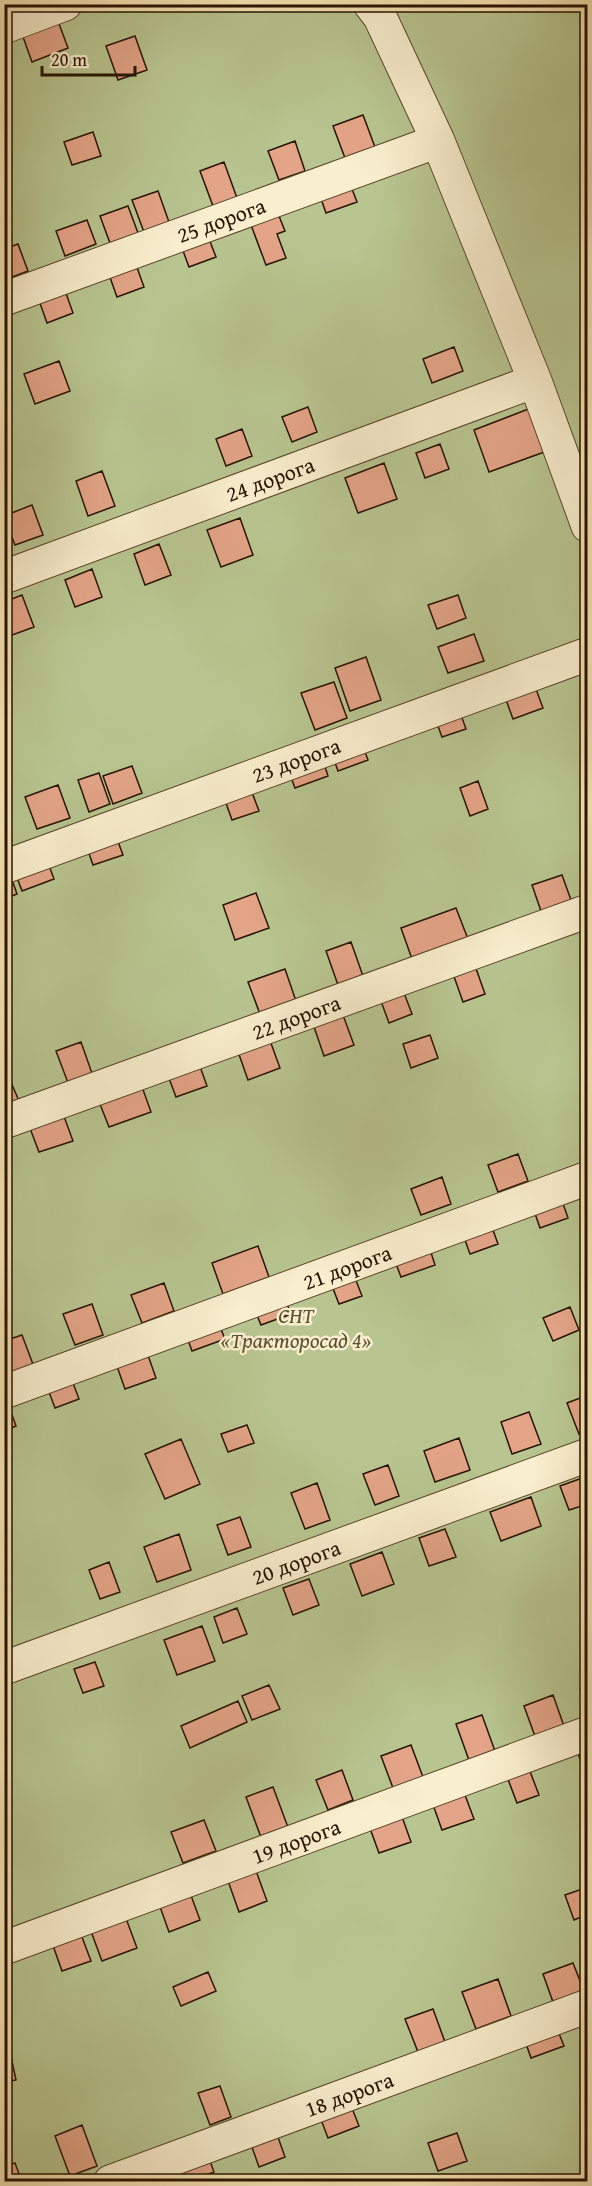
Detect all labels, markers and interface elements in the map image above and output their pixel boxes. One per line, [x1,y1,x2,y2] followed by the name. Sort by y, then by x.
[42,39,135,77] scale bar
[51,46,87,73] text: 20 m
[172,189,270,251] street label: 25 дорога
[221,448,319,510] street label: 24 дорога
[247,729,345,791] street label: 23 дорога
[247,986,345,1048] street label: 22 дорога
[298,1236,396,1298] street label: 21 дорога
[221,1299,371,1356] park label: СНТ «Тракторосад 4»
[247,1531,345,1593] street label: 20 дорога
[247,1810,345,1872] street label: 19 дорога
[300,2063,398,2125] street label: 18 дорога

